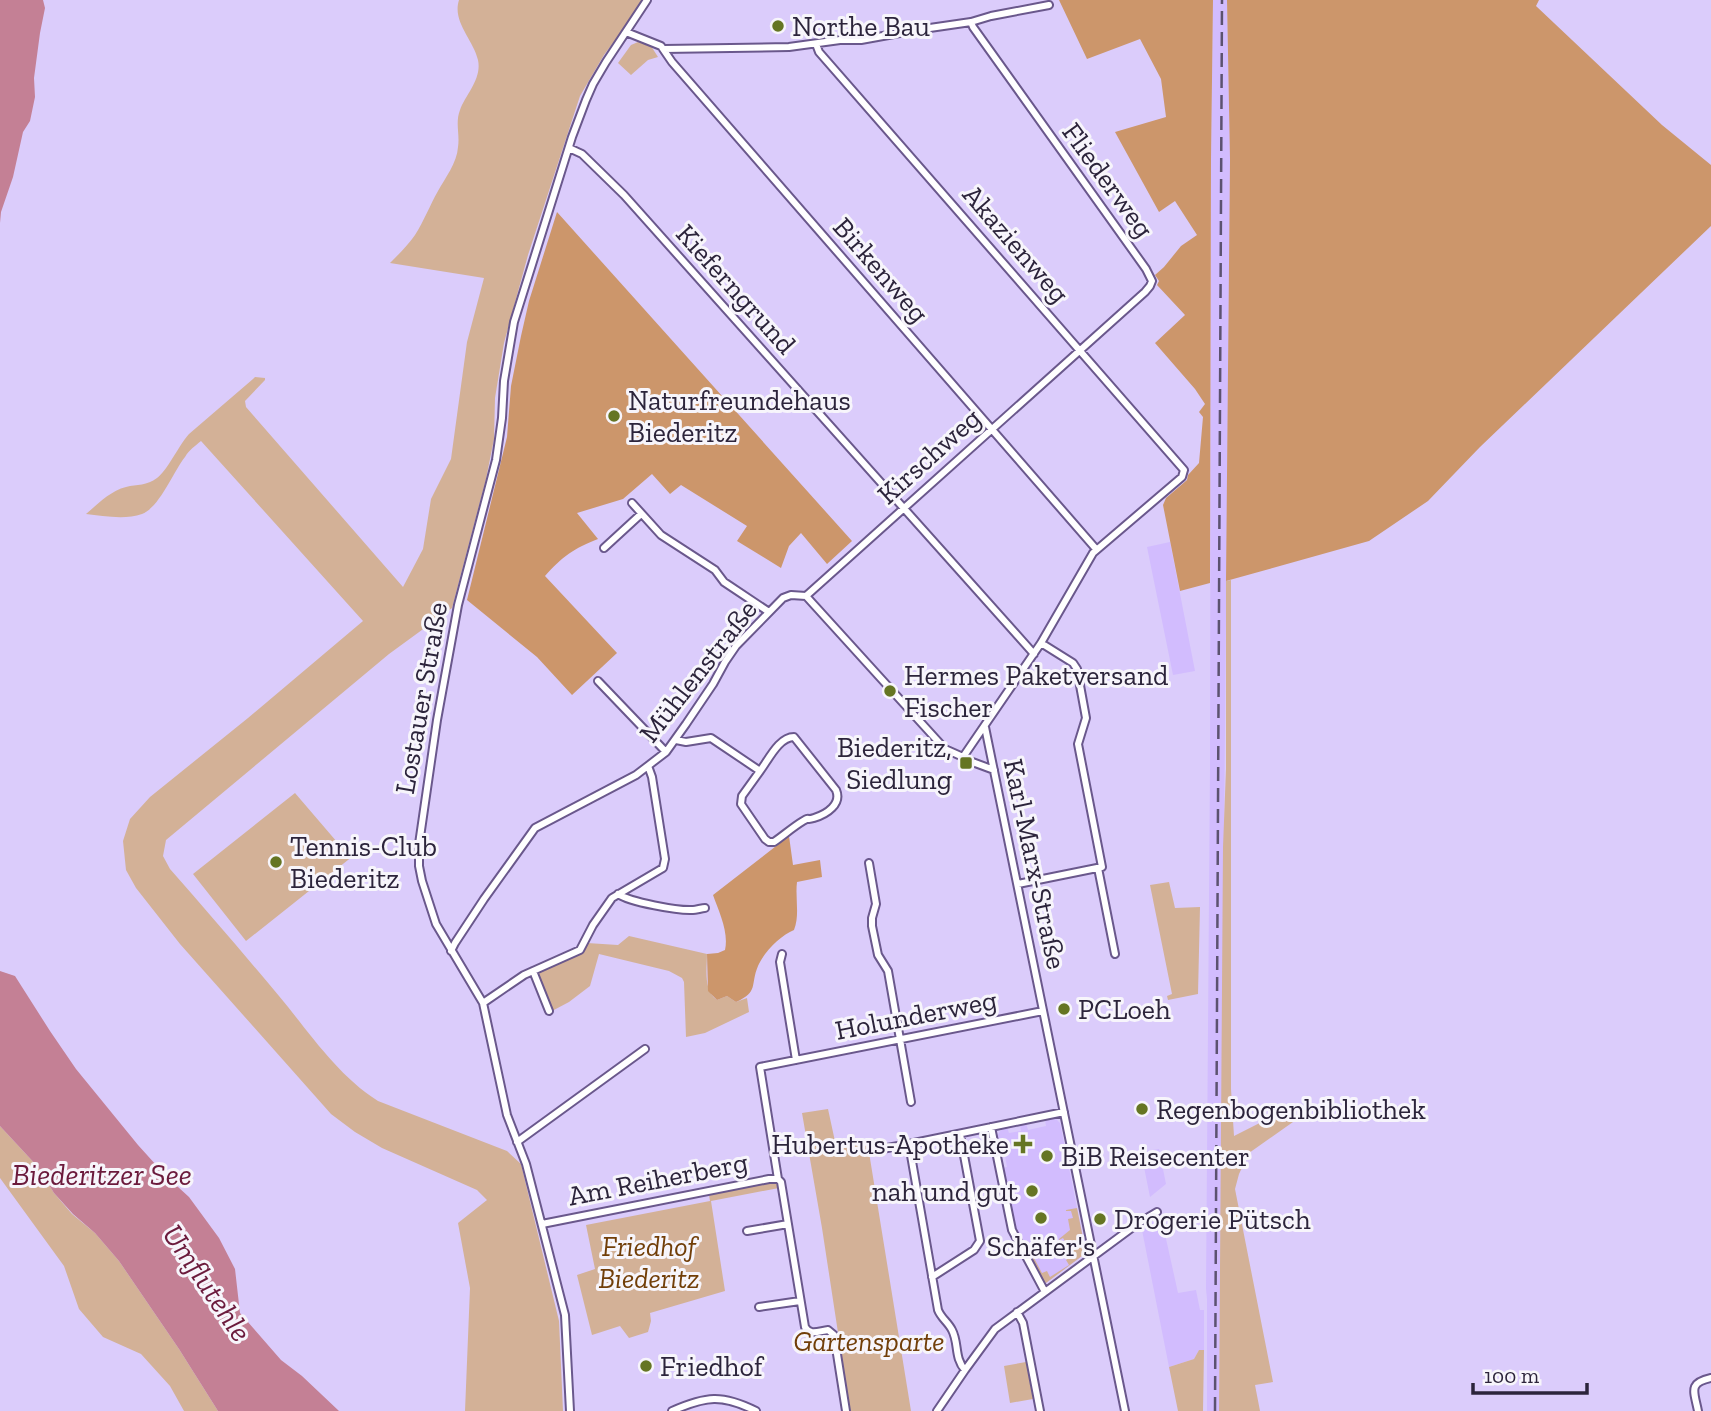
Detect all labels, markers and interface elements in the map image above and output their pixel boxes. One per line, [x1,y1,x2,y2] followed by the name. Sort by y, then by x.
[792,10,930,43] place label: Northe Bau
[770,18,786,34] marker: Northe Bau
[1055,116,1161,244] street label: Fliederweg
[956,178,1076,310] street label: Akazienweg
[826,211,936,329] street label: Birkenweg
[669,217,803,361] street label: Kieferngrund
[628,384,851,449] place label: Naturfreundehaus Biederitz
[871,401,987,511] street label: Kirschweg
[606,408,622,424] marker: Naturfreundehaus Biederitz
[632,593,764,749] street label: Mühlenstraße
[388,599,454,797] street label: Lostauer Straße
[904,659,1168,724] place label: Hermes Paketversand Fischer
[882,683,898,699] marker: Hermes Paketversand Fischer
[837,731,952,796] place label: Biederitz, Siedlung
[958,755,974,771] marker: Biederitz, Siedlung
[997,756,1073,972] street label: Karl-Marx-Straße
[290,830,437,895] place label: Tennis-Club Biederitz
[268,854,284,870] marker: Tennis-Club Biederitz
[832,983,1000,1047] street label: Holunderweg
[1078,993,1171,1026] place label: PCLoeh
[1056,1001,1072,1017] marker: PCLoeh
[1156,1093,1426,1126] place label: Regenbogenbibliothek
[1134,1101,1150,1117] marker: Regenbogenbibliothek
[771,1128,1009,1161] place label: Hubertus-Apotheke
[1015,1136,1031,1152] marker: Hubertus-Apotheke
[1061,1140,1250,1173] place label: BiB Reisecenter
[565,1145,751,1213] street label: Am Reiherberg
[1039,1148,1055,1164] marker: BiB Reisecenter
[12,1157,192,1193] water label: Biederitzer See
[872,1175,1019,1208] place label: nah und gut
[1024,1183,1040,1199] marker: nah und gut
[1114,1203,1311,1236] place label: Drogerie Pütsch
[1033,1210,1049,1226] marker: Schäfer's
[1092,1211,1108,1227] marker: Drogerie Pütsch
[155,1218,259,1348] water label: Umflutehle
[598,1230,700,1295] park label: Friedhof Biederitz
[987,1230,1095,1263] place label: Schäfer's
[794,1325,944,1358] park label: Gartensparte
[660,1350,765,1383] place label: Friedhof
[1473,1352,1587,1396] scale bar
[638,1358,654,1374] marker: Friedhof
[1484,1363,1539,1388] text: 100 m

